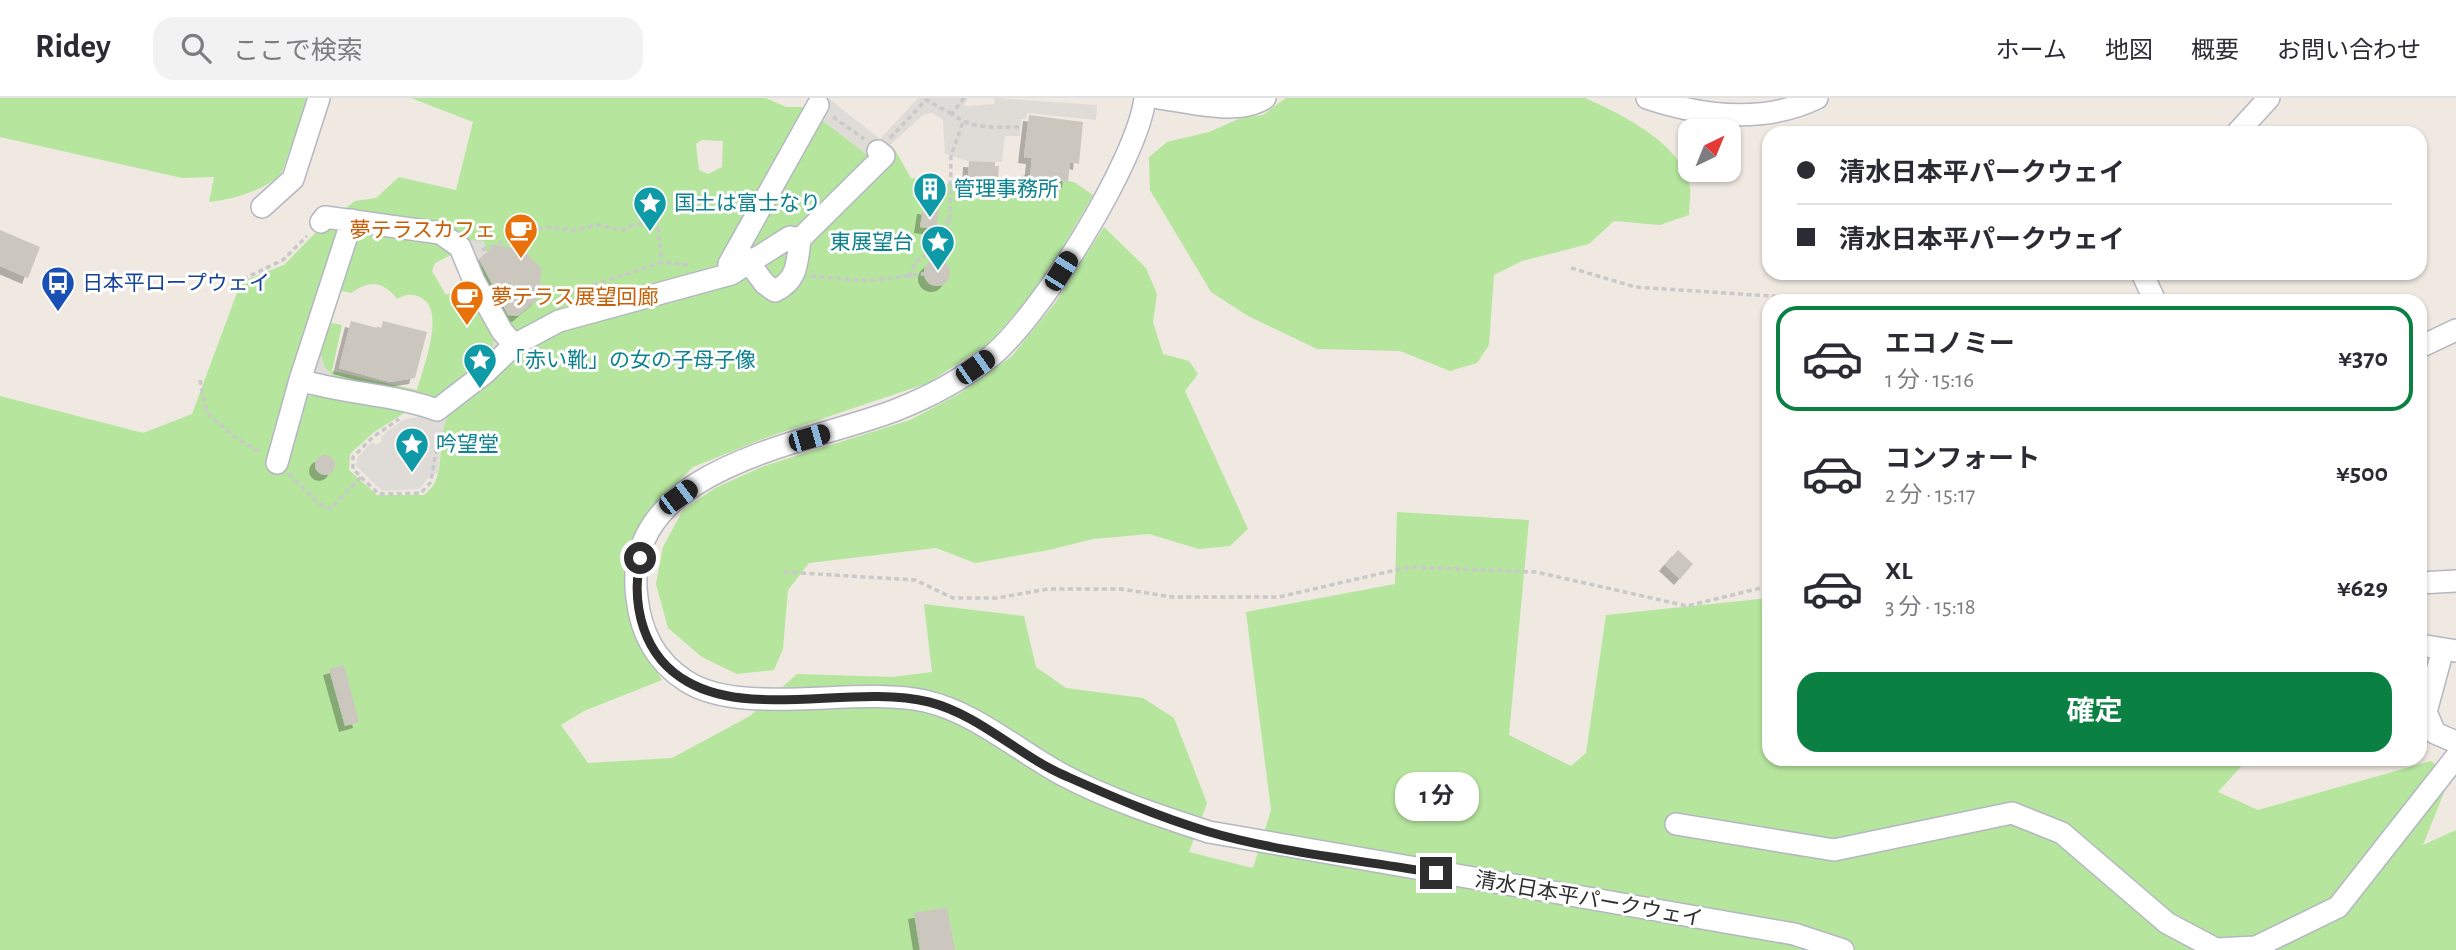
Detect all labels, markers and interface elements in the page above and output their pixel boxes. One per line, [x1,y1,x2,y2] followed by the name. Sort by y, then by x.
[153,17,643,80] search box
[177,29,215,67] icon: search
[35,31,111,64] text: Ridey
[233,38,363,64] text: ここで検索
[1996,39,2067,63] text: ホーム
[2105,39,2153,63] text: 地図
[2191,39,2239,63] text: 概要
[2277,39,2421,63] text: お問い合わせ
[1678,119,1741,182] north arrow
[1678,119,1741,182] map controls
[1839,160,2125,186] text: 清水日本平パークウェイ
[911,170,949,219] building icon: 管理事務所
[954,178,1059,200] place label: 管理事務所
[631,184,669,233] place icon: 国土は富士なり
[674,192,821,214] place label: 国土は富士なり
[502,211,540,260] cafe icon: 夢テラスカフェ
[349,219,496,241] place label: 夢テラスカフェ
[919,223,957,272] place icon: 東展望台
[1839,227,2125,253] text: 清水日本平パークウェイ
[830,231,914,253] place label: 東展望台
[1041,248,1082,294] car
[39,264,77,313] bus stop icon: 日本平ロープウェイ
[82,272,270,294] place label: 日本平ロープウェイ
[448,278,486,327] cafe icon: 夢テラス展望回廊
[491,286,659,308] place label: 夢テラス展望回廊
[1801,327,1864,390] icon: car
[1885,331,2015,357] text: エコノミー
[461,341,499,390] place icon: 「赤い靴」の女の子母子像
[2338,345,2388,371] text: ¥370
[952,346,999,388] car
[504,349,756,371] place label: 「赤い靴」の女の子母子像
[1885,369,1974,392] text: 1 分 · 15:16
[786,422,833,454] car
[393,425,431,474] place icon: 吟望堂
[436,433,499,455] place label: 吟望堂
[1801,442,1864,505] icon: car
[1885,446,2040,472] text: コンフォート
[2336,460,2388,486] text: ¥500
[655,476,702,518] car
[1885,484,1975,507] text: 2 分 · 15:17
[624,542,656,574] route start
[1801,557,1864,620] icon: car
[1885,558,1912,584] text: XL
[2337,575,2388,601] text: ¥629
[1885,596,1976,619] text: 3 分 · 15:18
[1797,672,2392,752] button: 確定
[1394,772,1478,820] callout: 1 分
[1420,785,1454,808] text: 1 分
[1420,857,1452,889] route end
[1473,868,1705,930] street label: 清水日本平パークウェイ

